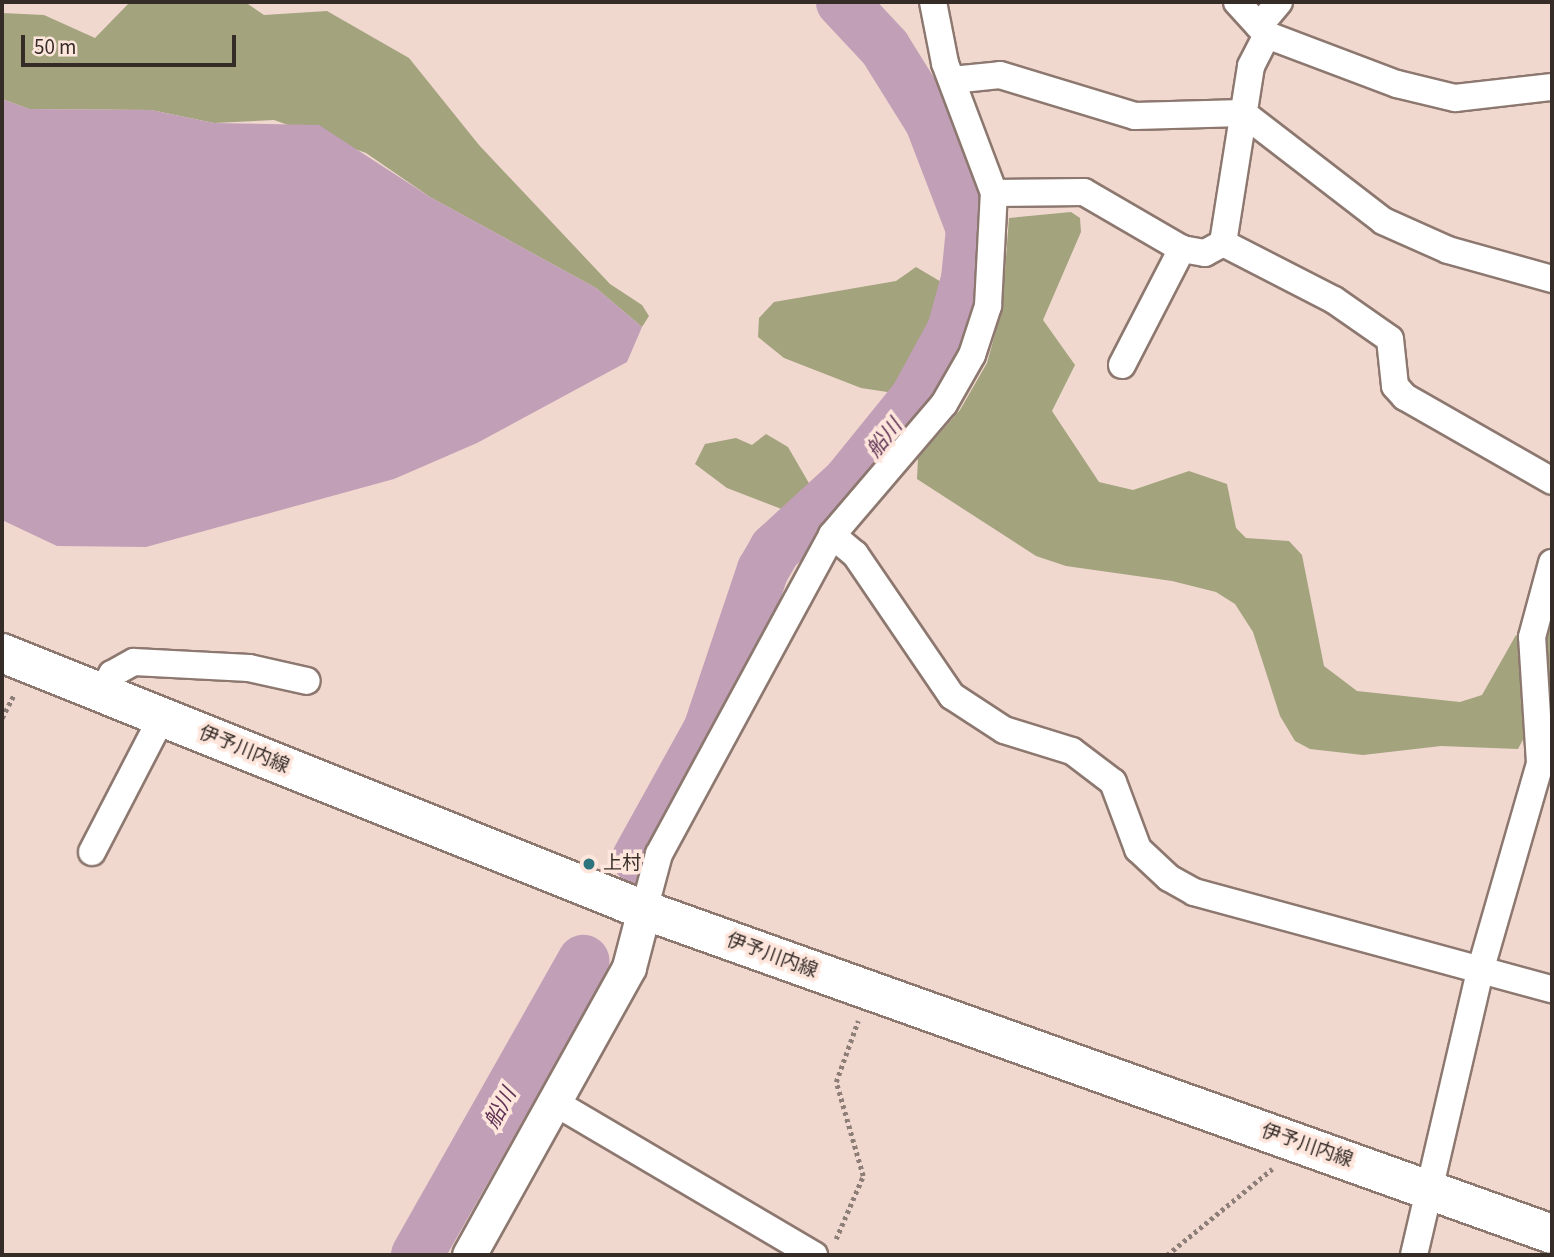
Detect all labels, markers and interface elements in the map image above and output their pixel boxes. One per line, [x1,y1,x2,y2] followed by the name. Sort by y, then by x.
[24,21,240,65] scale bar
[34,32,76,62] text: 50 m
[861,414,907,462] water label: 船川
[196,722,292,778] street label: 伊予川内線
[603,853,641,875] place label: 上村
[581,856,597,872] marker: 上村
[723,929,821,983] street label: 伊予川内線
[479,1084,521,1132] water label: 船川
[1258,1120,1356,1172] street label: 伊予川内線

